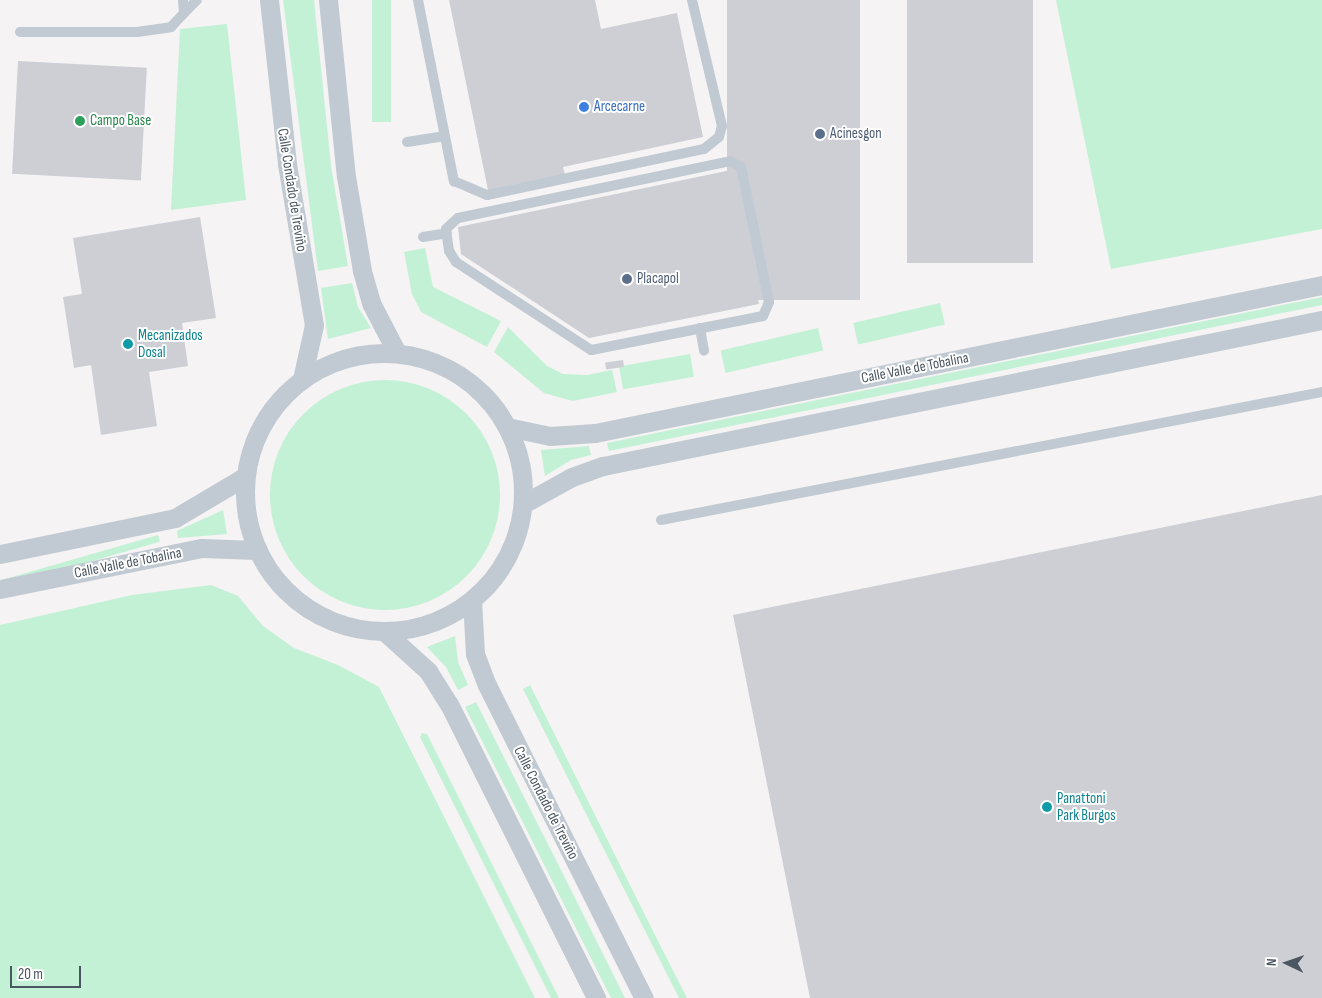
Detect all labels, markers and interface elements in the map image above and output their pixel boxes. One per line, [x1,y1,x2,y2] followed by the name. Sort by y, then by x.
[594,98,645,116] place label: Arcecarne
[578,101,590,113] marker: Arcecarne
[90,112,151,130] place label: Campo Base
[74,115,86,127] marker: Campo Base
[830,125,882,143] place label: Acinesgon
[273,127,311,253] street label: Calle Condado de Treviño
[814,128,826,140] marker: Acinesgon
[637,270,679,288] place label: Placapol
[621,273,633,285] marker: Placapol
[138,326,203,361] place label: Mecanizados Dosal
[122,338,134,350] marker: Mecanizados Dosal
[860,349,970,387] street label: Calle Valle de Tobalina
[73,544,183,582] street label: Calle Valle de Tobalina
[510,744,582,862] street label: Calle Condado de Treviño
[1057,789,1116,824] place label: Panattoni Park Burgos
[1041,801,1053,813] marker: Panattoni Park Burgos
[1262,938,1312,988] north arrow
[12,956,84,988] scale bar
[1263,958,1280,966] text: N
[18,965,43,984] text: 20 m

